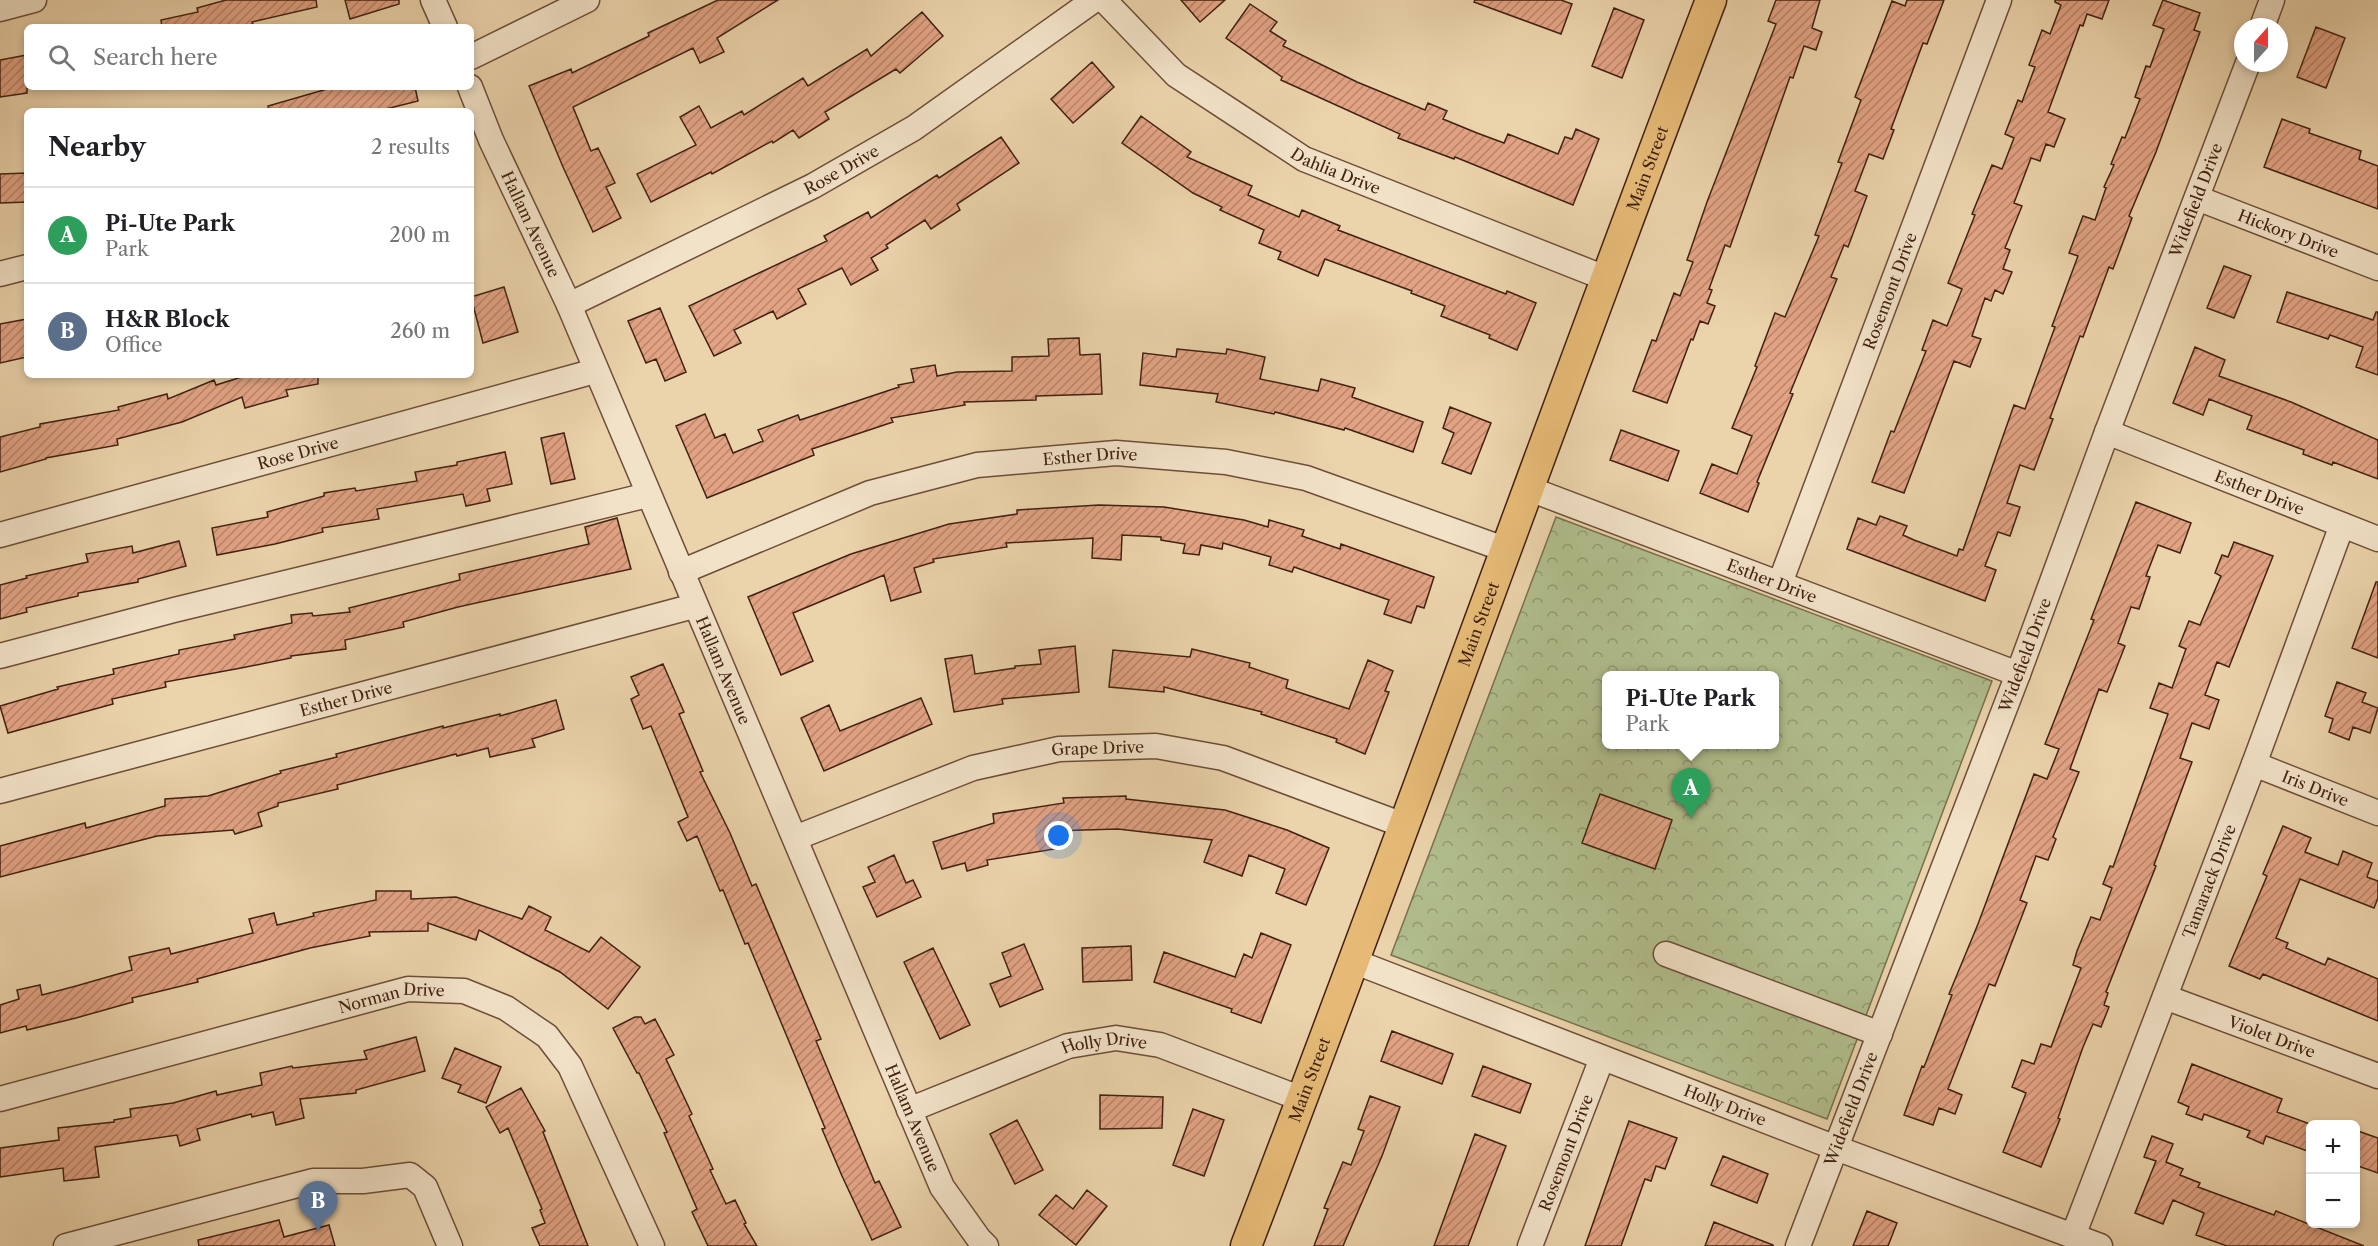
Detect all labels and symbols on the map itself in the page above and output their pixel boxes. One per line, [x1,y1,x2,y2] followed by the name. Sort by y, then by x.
[2234,18,2288,72] north arrow
[1622,123,1672,214] street label: Main Street
[800,140,882,199] street label: Rose Drive
[2164,140,2227,261] street label: Widefield Drive
[1287,143,1384,198] street label: Dahlia Drive
[497,168,564,281] street label: Hallam Avenue
[2235,205,2342,262] street label: Hickory Drive
[1859,230,1921,352] street label: Rosemont Drive
[255,432,341,474] street label: Rose Drive
[1042,443,1138,469] street label: Esther Drive
[2212,466,2307,519] street label: Esther Drive
[1724,555,1820,607] street label: Esther Drive
[1454,578,1503,669] street label: Main Street
[1994,595,2055,716] street label: Widefield Drive
[692,613,755,727] street label: Hallam Avenue
[298,677,394,721] street label: Esther Drive
[1049,736,1144,760] street label: Grape Drive
[2279,766,2352,811] street label: Iris Drive
[1672,768,1710,818] pin: A
[1044,821,1073,850] your location
[2178,821,2240,941] street label: Tamarack Drive
[336,979,445,1017] street label: Norman Drive
[2225,1011,2318,1062] street label: Violet Drive
[1058,1028,1149,1058] street label: Holly Drive
[1284,1034,1334,1125] street label: Main Street
[1819,1049,1882,1170] street label: Widefield Drive
[881,1061,944,1175] street label: Hallam Avenue
[1681,1080,1769,1130] street label: Holly Drive
[1534,1091,1597,1214] street label: Rosemont Drive
[298,1182,338,1231] pin: B

